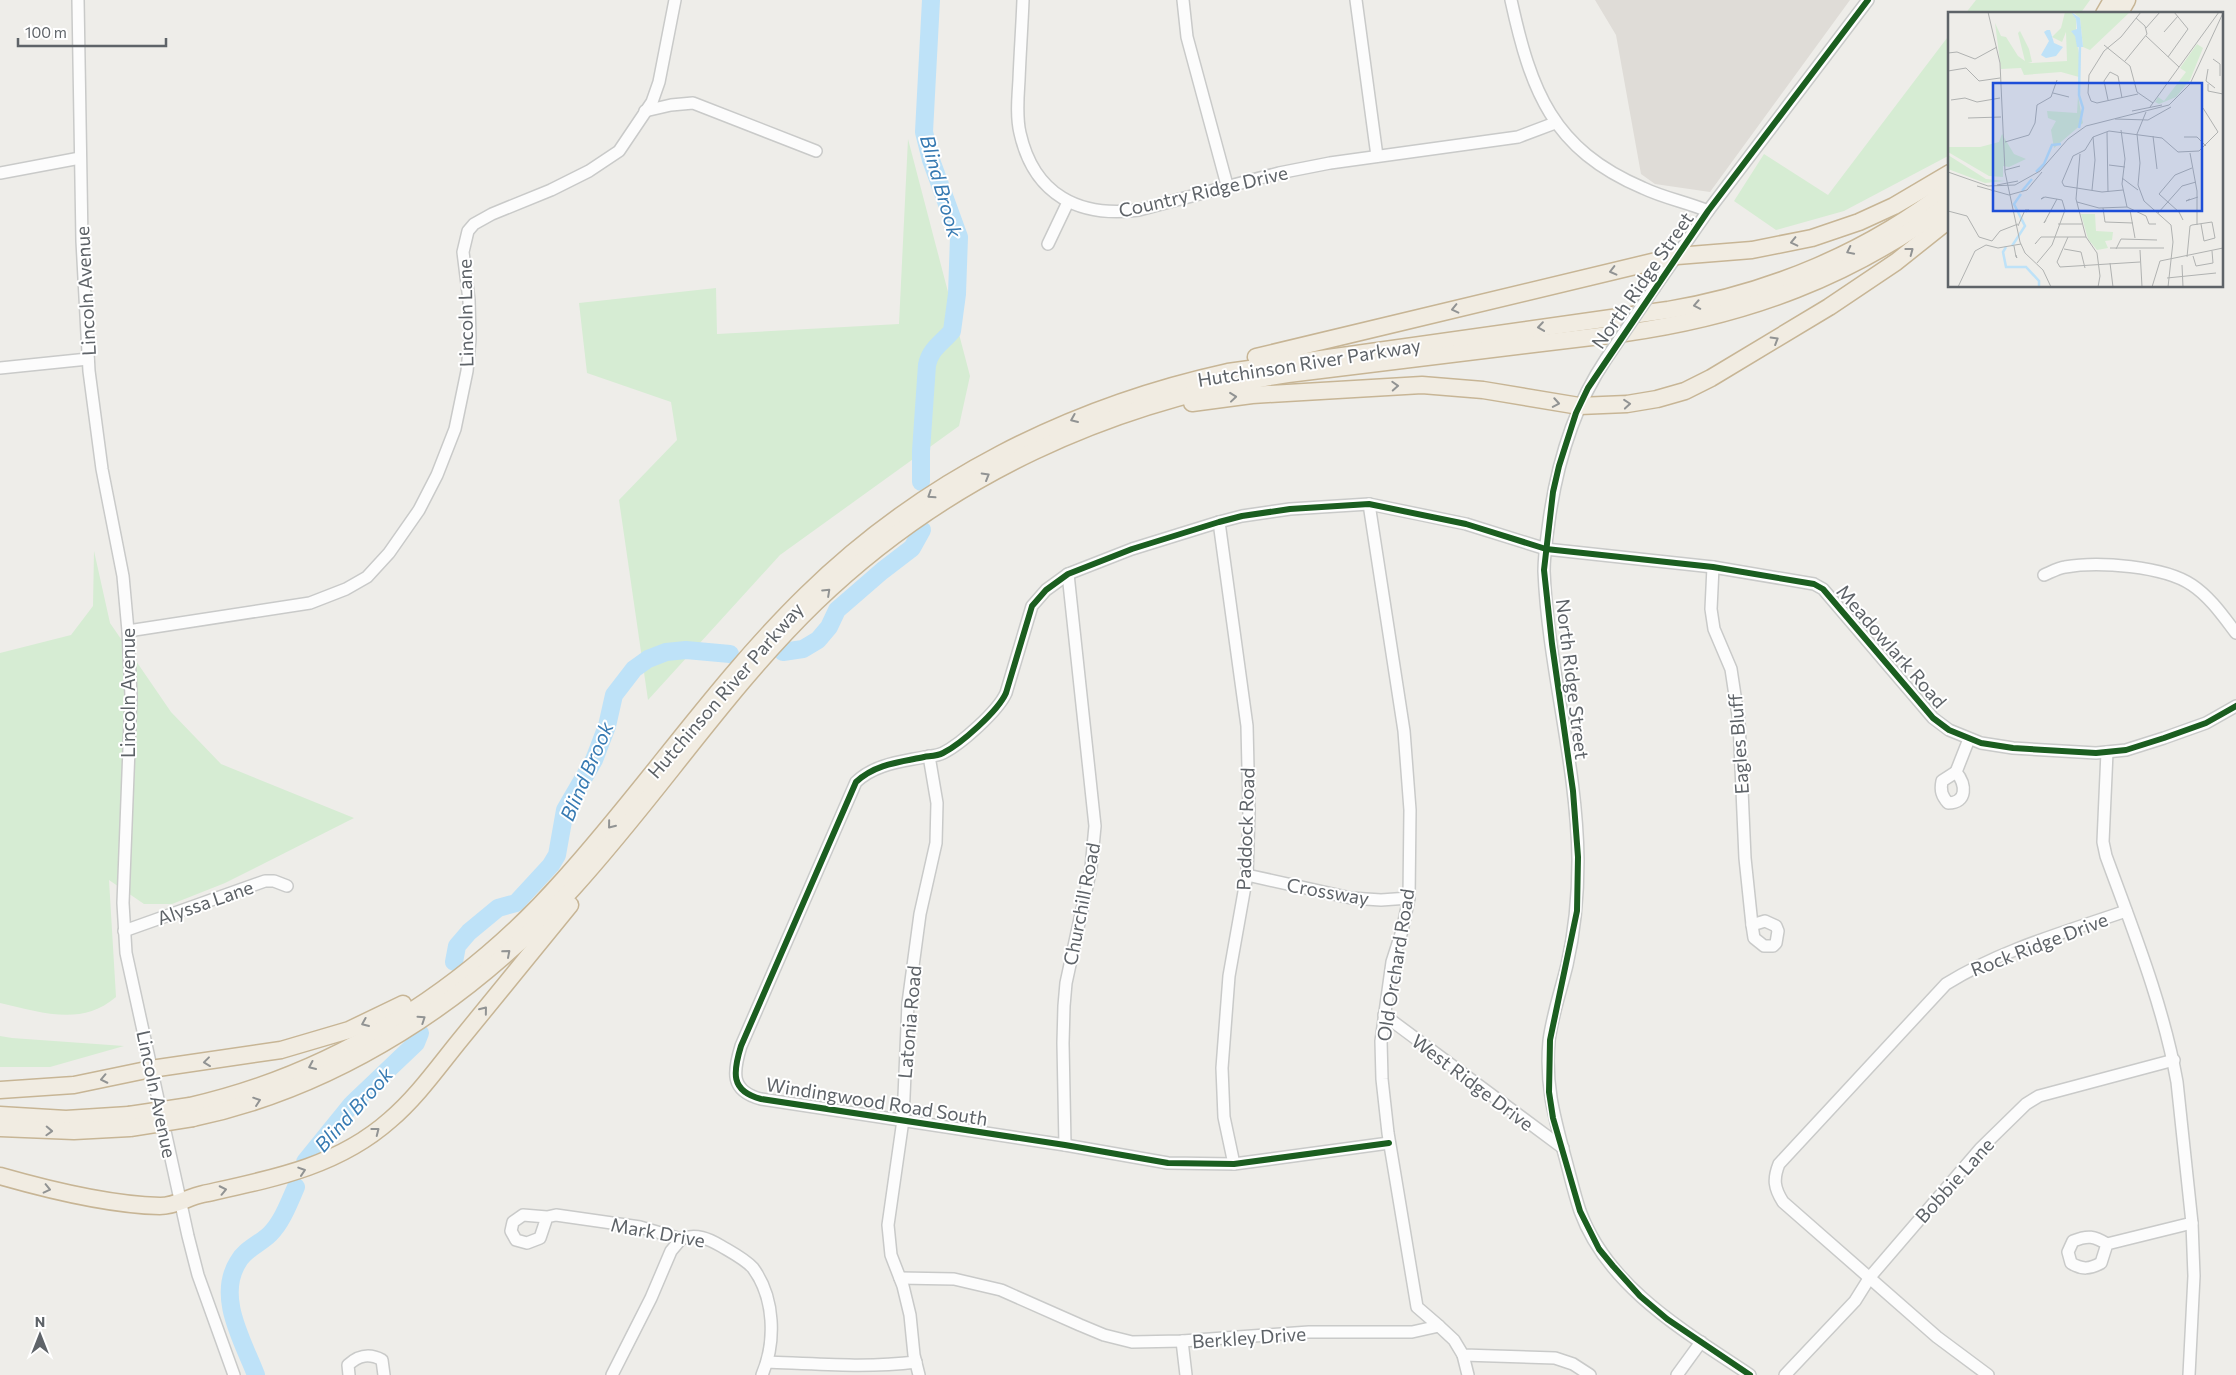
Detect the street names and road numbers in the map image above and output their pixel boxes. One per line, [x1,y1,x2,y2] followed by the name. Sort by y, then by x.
[1116,160,1290,222] street label: Country Ridge Drive
[1586,207,1698,353] street label: North Ridge Street
[70,225,100,357] street label: Lincoln Avenue
[453,259,477,367] street label: Lincoln Lane
[1196,333,1422,391] street label: Hutchinson River Parkway
[1832,580,1952,712] street label: Meadowlark Road
[642,597,808,783] street label: Hutchinson River Parkway
[1552,597,1594,761] street label: North Ridge Street
[116,628,139,758] street label: Lincoln Avenue
[1723,692,1753,795] street label: Eagles Bluff
[1231,767,1259,891] street label: Paddock Road
[1058,841,1104,967] street label: Churchill Road
[1285,872,1371,910] street label: Crossway
[154,875,256,929] street label: Alyssa Lane
[1372,887,1418,1043] street label: Old Orchard Road
[1967,907,2111,981] street label: Rock Ridge Drive
[893,964,925,1080] street label: Latonia Road
[132,1028,182,1160] street label: Lincoln Avenue
[1408,1029,1538,1135] street label: West Ridge Drive
[764,1072,990,1130] street label: Windingwood Road South
[1910,1133,1998,1227] street label: Bobbie Lane
[609,1212,707,1252] street label: Mark Drive
[1191,1322,1307,1352] street label: Berkley Drive

